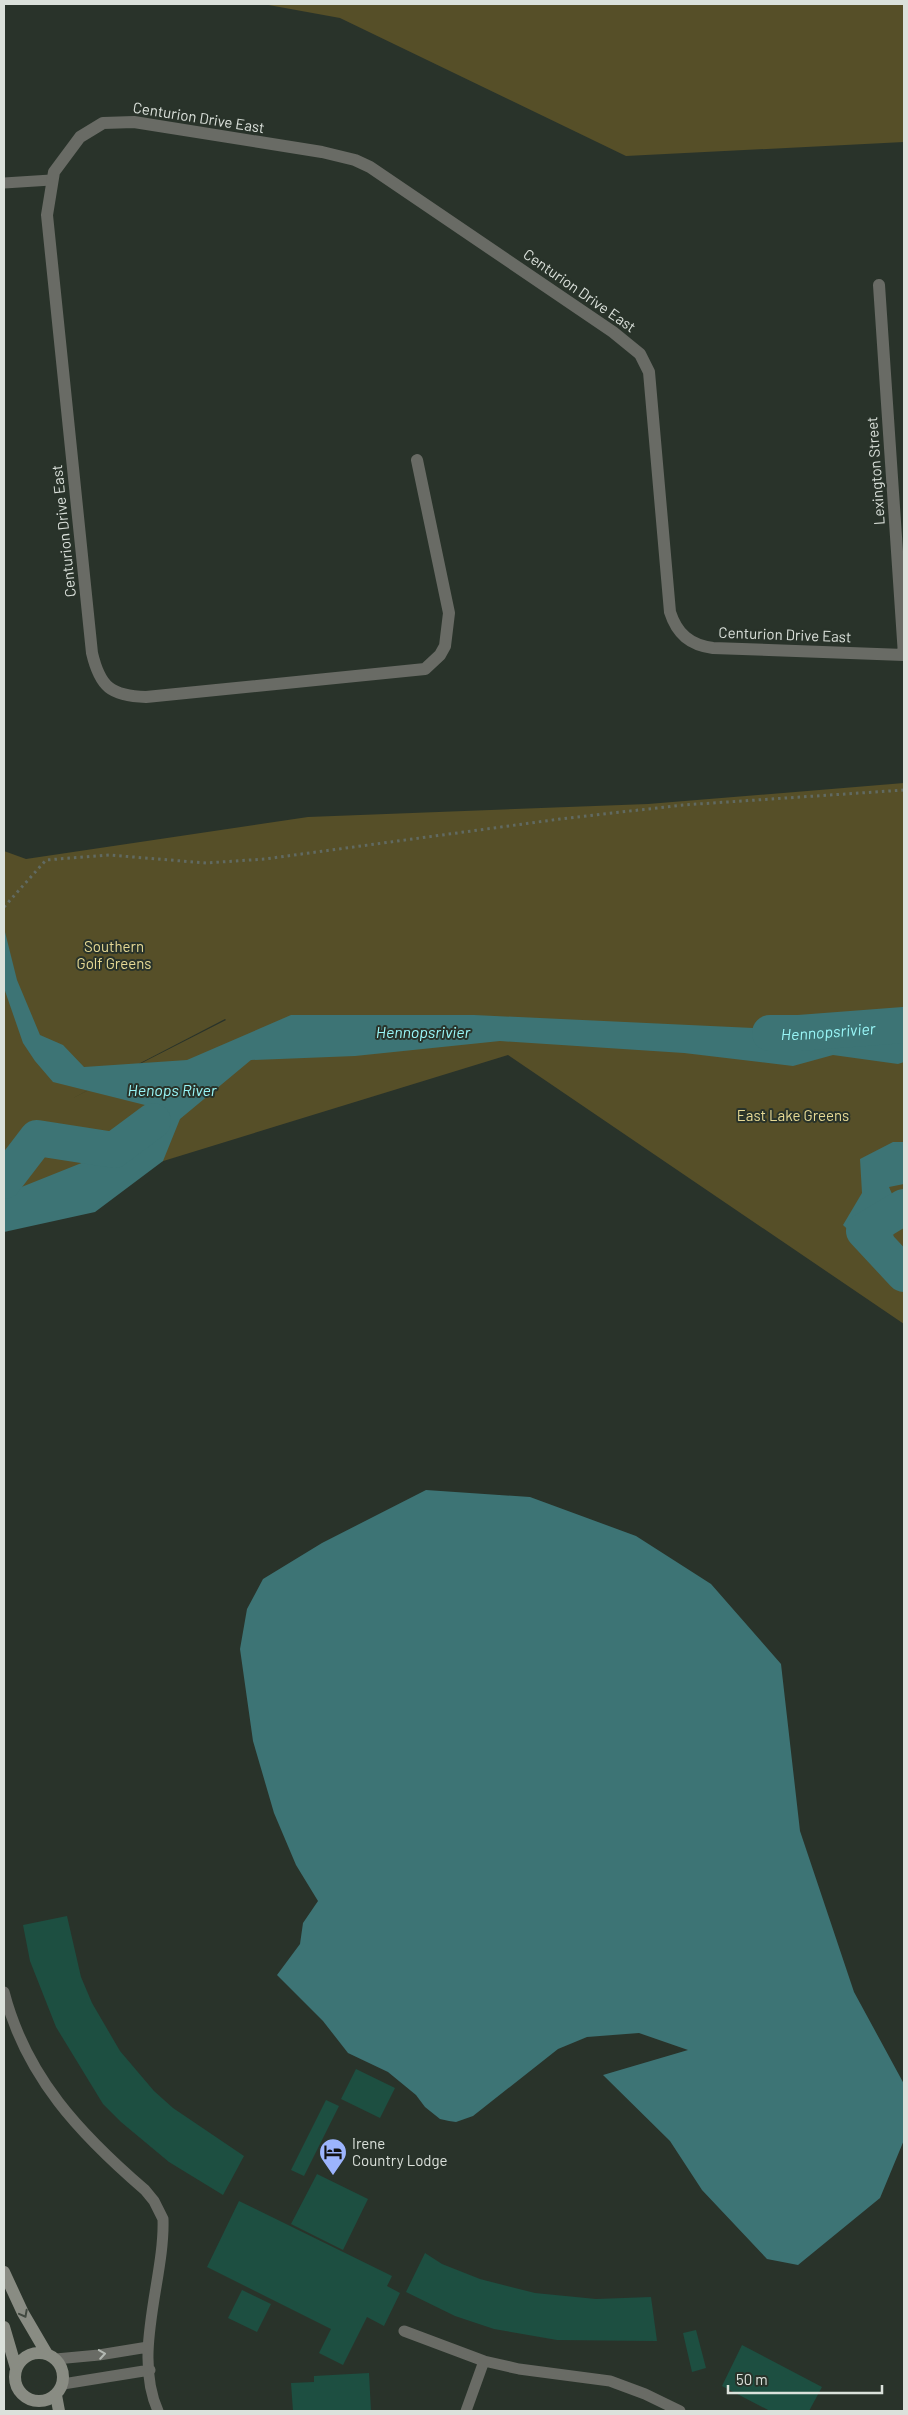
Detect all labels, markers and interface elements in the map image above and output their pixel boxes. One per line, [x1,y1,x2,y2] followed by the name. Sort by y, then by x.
[132,98,266,136] street label: Centurion Drive East
[520,244,640,336] street label: Centurion Drive East
[862,416,888,526] street label: Lexington Street
[47,464,79,598] street label: Centurion Drive East
[718,623,852,645] street label: Centurion Drive East
[76,937,152,972] park label: Southern Golf Greens
[781,1018,877,1043] water label: Hennopsrivier
[376,1022,472,1041] water label: Hennopsrivier
[128,1080,218,1099] water label: Henops River
[737,1106,849,1124] park label: East Lake Greens
[352,2134,448,2169] place label: Irene Country Lodge
[318,2137,348,2176] hotel icon: Irene Country Lodge
[18,2308,28,2317] one-way arrow
[98,2350,107,2360] one-way arrow
[728,2362,882,2394] scale bar
[736,2370,768,2388] text: 50 m

